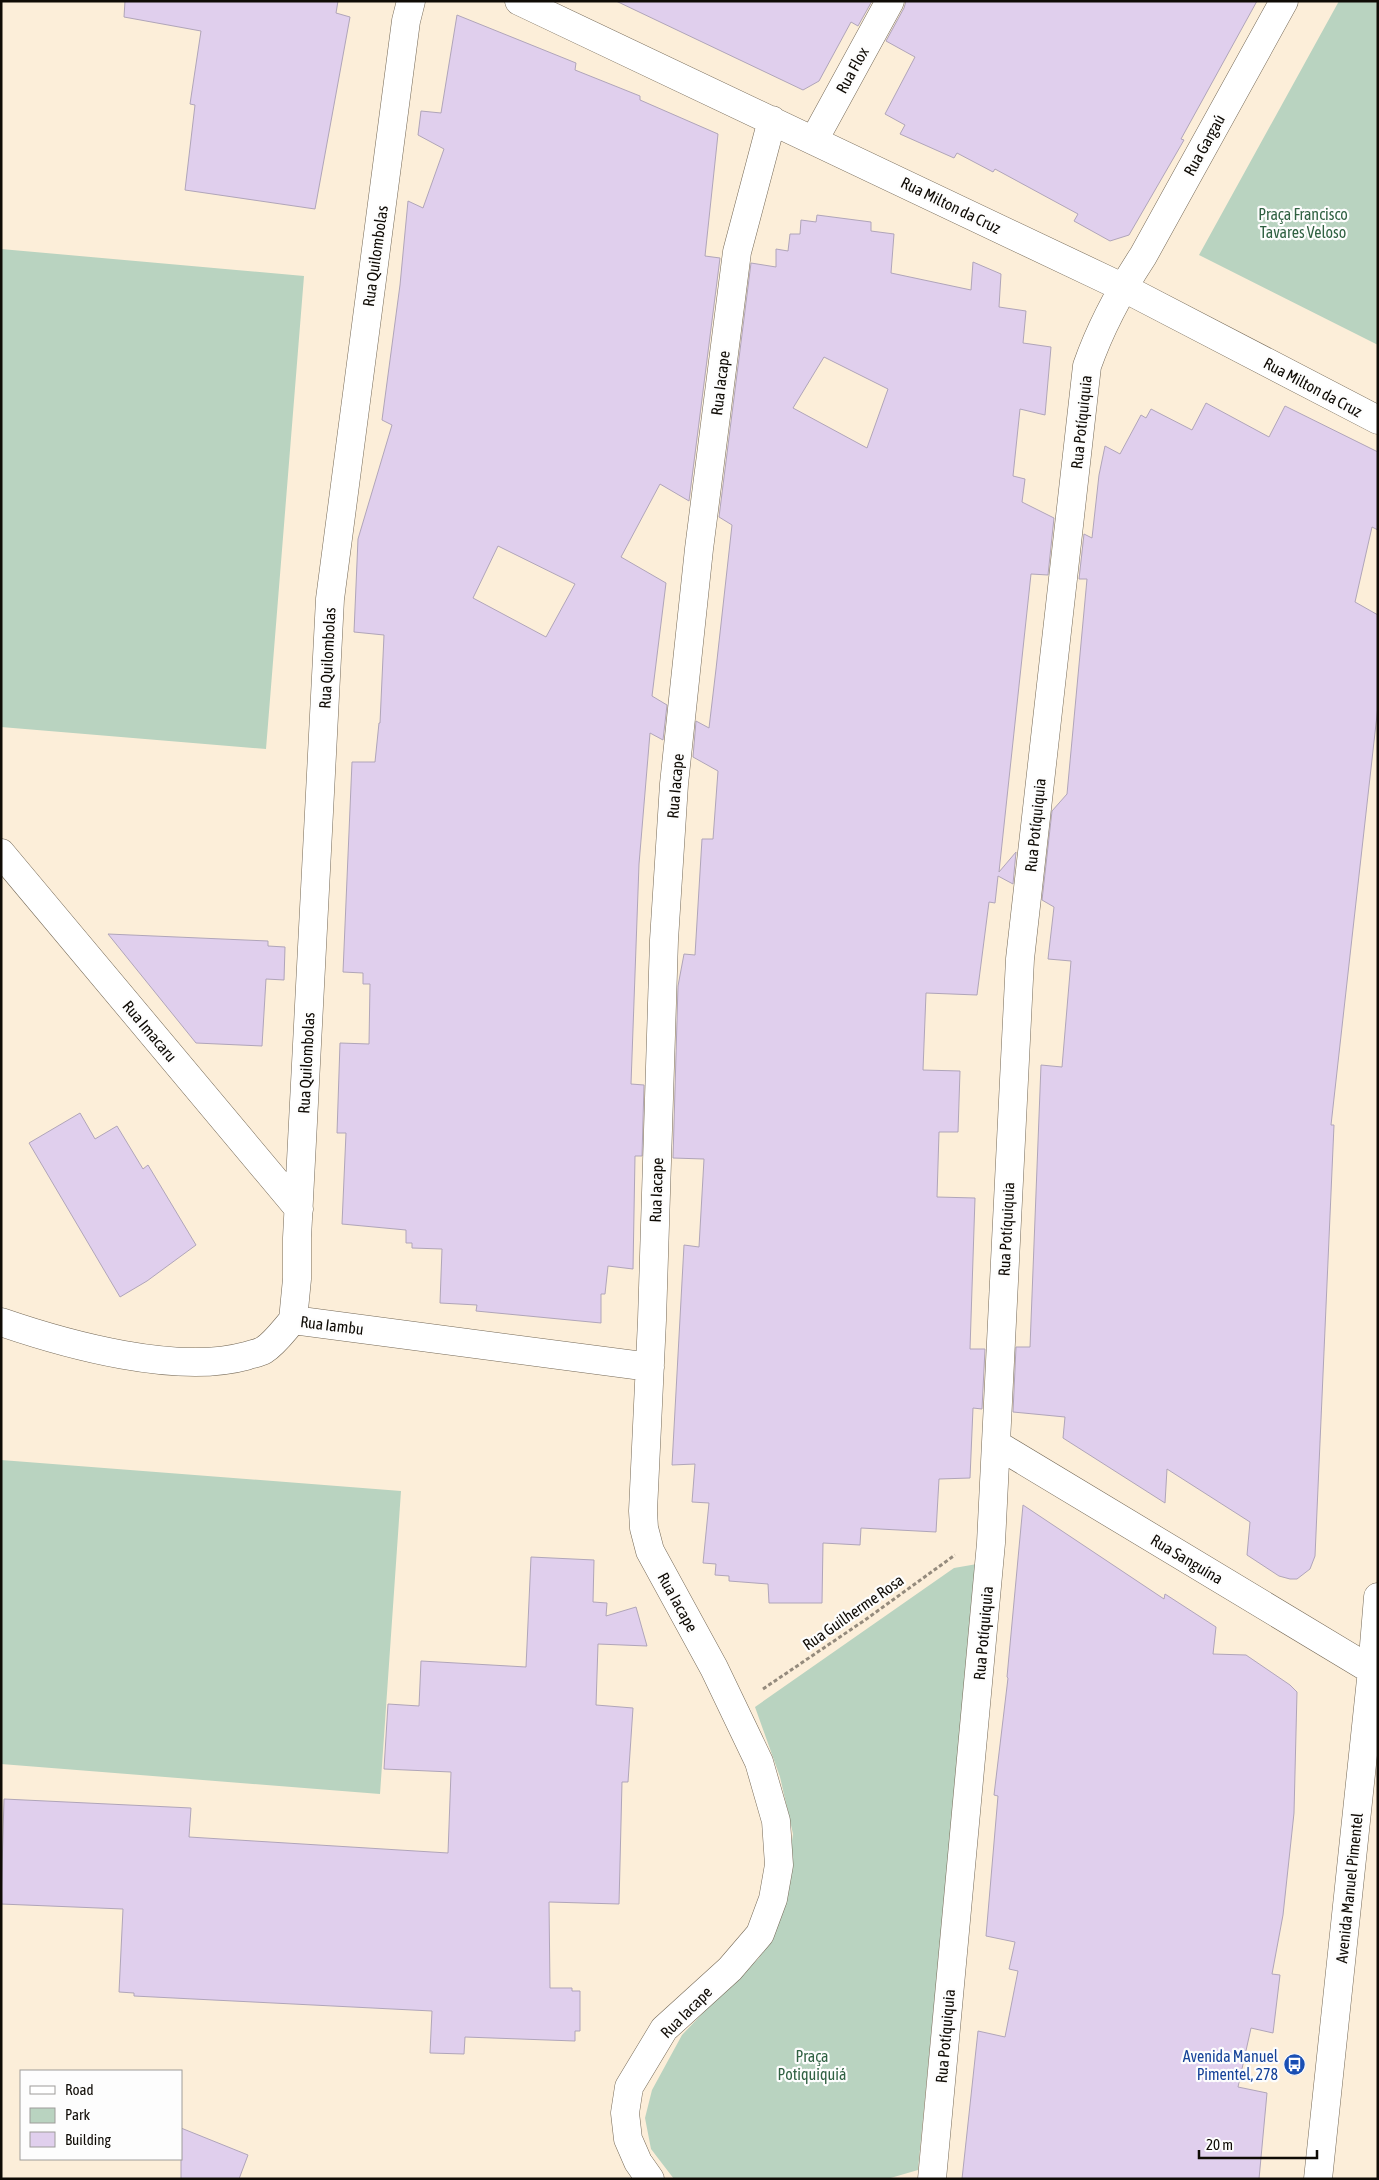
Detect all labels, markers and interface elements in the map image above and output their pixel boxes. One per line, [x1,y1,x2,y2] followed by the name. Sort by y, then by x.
[832,43,872,96] street label: Rua Flox
[1180,111,1229,179] street label: Rua Gargaú
[898,173,1004,237] street label: Rua Milton da Cruz
[359,204,391,308] street label: Rua Quilombolas
[1258,205,1348,241] park label: Praça Francisco Tavares Veloso
[707,350,734,417] street label: Rua Iacape
[1261,354,1365,421] street label: Rua Milton da Cruz
[1067,374,1096,470] street label: Rua Potíquiquia
[315,606,339,709] street label: Rua Quilombolas
[663,753,688,819] street label: Rua Iacape
[1021,777,1050,873] street label: Rua Potíquiquia
[119,997,181,1065] street label: Rua Imacaru
[294,1011,318,1114] street label: Rua Quilombolas
[646,1157,667,1223] street label: Rua Iacape
[995,1181,1018,1277] street label: Rua Potíquiquia
[299,1312,365,1338] street label: Rua Iambu
[1147,1530,1226,1588] street label: Rua Sanguína
[653,1569,702,1635] street label: Rua Iacape
[799,1571,907,1653] street label: Rua Guilherme Rosa
[970,1585,997,1681] street label: Rua Potíquiquia
[1332,1811,1366,1964] street label: Avenida Manuel Pimentel
[657,1983,716,2042] street label: Rua Iacape
[932,1988,959,2084] street label: Rua Potíquiquia
[778,2047,846,2084] park label: Praça Potiquiquiá
[1183,2047,1279,2083] place label: Avenida Manuel Pimentel, 278
[1282,2053,1306,2077] bus stop icon: Avenida Manuel Pimentel, 278
[20,2070,182,2160] legend
[65,2081,94,2098] text: Road
[65,2106,90,2123] text: Park
[1199,2128,1316,2160] scale bar
[65,2131,111,2148] text: Building
[1206,2136,1233,2153] text: 20 m

